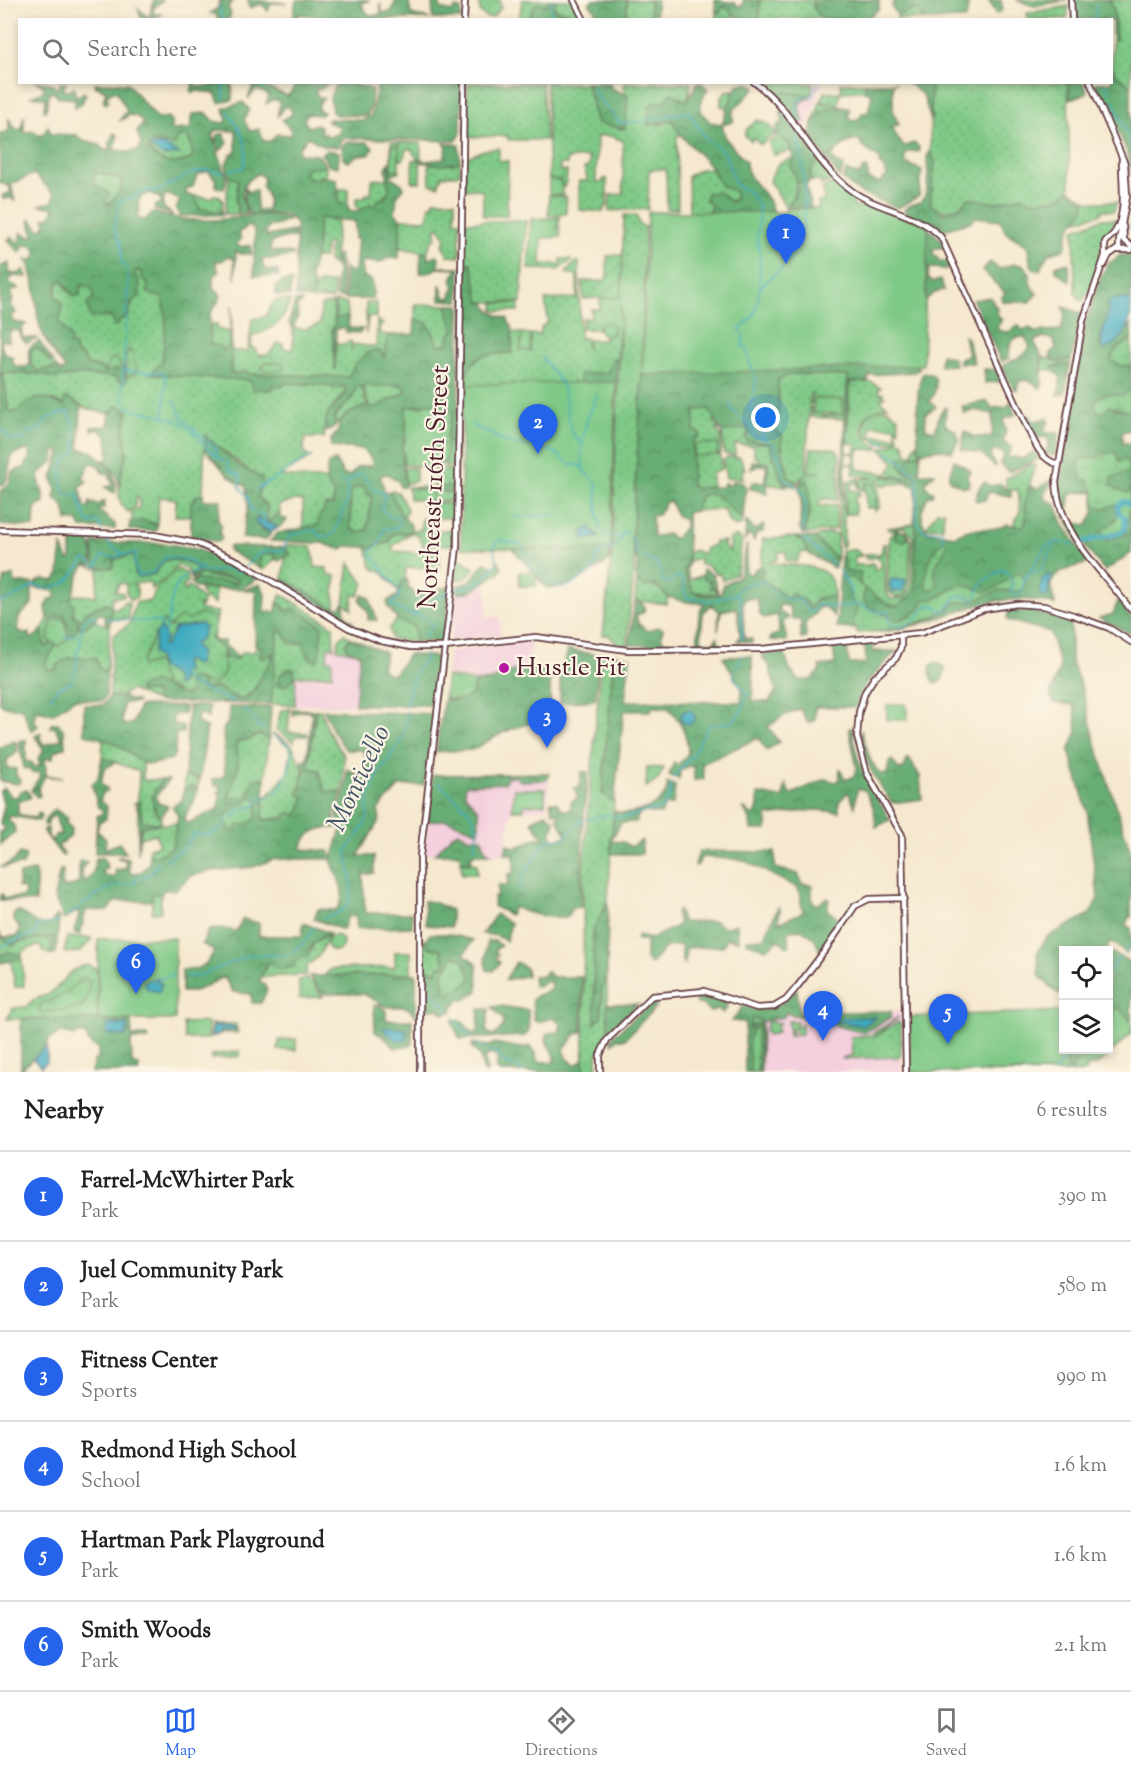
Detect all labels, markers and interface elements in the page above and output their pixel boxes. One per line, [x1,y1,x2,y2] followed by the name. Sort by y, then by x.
[18,18,1113,84] search box
[39,35,72,68] icon: search
[87,35,197,67] text: Search here
[766,214,806,264] pin: 1
[410,364,460,610] street label: Northeast 116th Street
[751,403,780,432] your location
[518,404,558,454] pin: 2
[516,650,626,687] place label: Hustle Fit
[497,661,511,675] marker: Hustle Fit
[528,698,566,748] pin: 3
[318,719,402,839] water label: Monticello
[116,944,156,994] pin: 6
[1059,946,1113,1054] map controls
[1059,946,1113,1000] button: locate
[804,992,842,1041] pin: 4
[928,994,968,1044] pin: 5
[1059,1000,1113,1054] button: layers
[24,1093,104,1130] text: Nearby
[1037,1097,1107,1126] text: 6 results
[81,1166,294,1198] text: Farrel-McWhirter Park
[40,1182,47,1211] text: 1
[1058,1182,1107,1211] text: 390 m
[81,1198,119,1227] text: Park
[81,1256,283,1288] text: Juel Community Park
[39,1272,48,1301] text: 2
[1059,1272,1107,1301] text: 580 m
[81,1288,119,1317] text: Park
[81,1346,218,1378] text: Fitness Center
[39,1362,48,1391] text: 3
[1056,1362,1107,1391] text: 990 m
[81,1378,137,1407] text: Sports
[81,1436,296,1468] text: Redmond High School
[38,1452,49,1481] text: 4
[1054,1452,1107,1481] text: 1.6 km
[81,1468,141,1497] text: School
[81,1526,325,1558] text: Hartman Park Playground
[40,1542,47,1571] text: 5
[1054,1542,1107,1571] text: 1.6 km
[81,1558,119,1587] text: Park
[81,1616,211,1648] text: Smith Woods
[39,1632,48,1661] text: 6
[1054,1632,1107,1661] text: 2.1 km
[81,1648,119,1677] text: Park
[164,1704,197,1763] tab: Map
[525,1704,598,1763] tab: Directions
[926,1704,967,1763] tab: Saved

